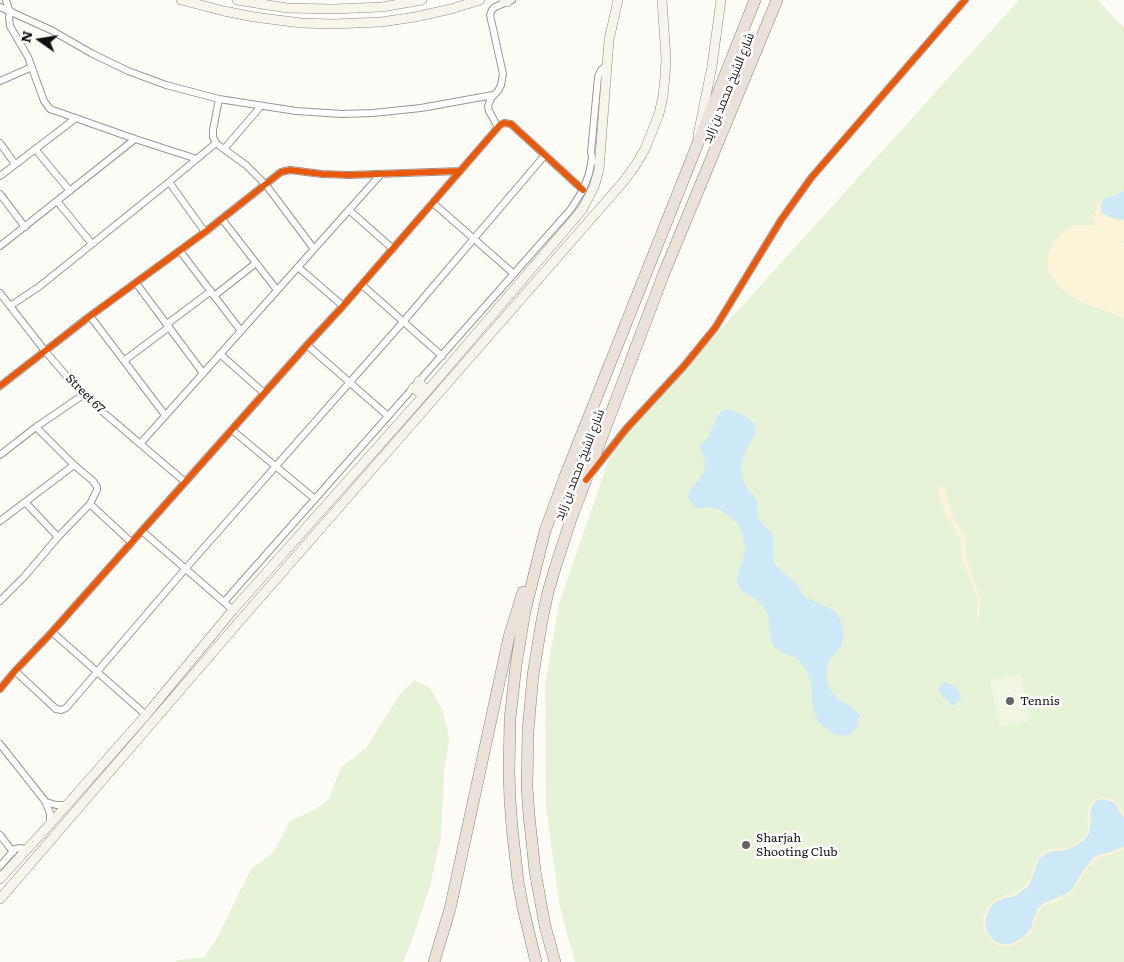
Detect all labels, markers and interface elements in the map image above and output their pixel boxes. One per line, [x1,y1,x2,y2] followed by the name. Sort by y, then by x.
[15,15,65,65] north arrow
[14,29,36,45] text: N
[700,31,758,145] street label: شارع الشيخ محمد بن زايد
[62,371,108,417] street label: Street 67
[552,407,608,523] street label: شارع الشيخ محمد بن زايد
[1020,694,1059,708] place label: Tennis
[1004,695,1016,707] marker: Tennis
[756,831,838,859] place label: Sharjah Shooting Club
[740,839,752,851] marker: Sharjah Shooting Club

